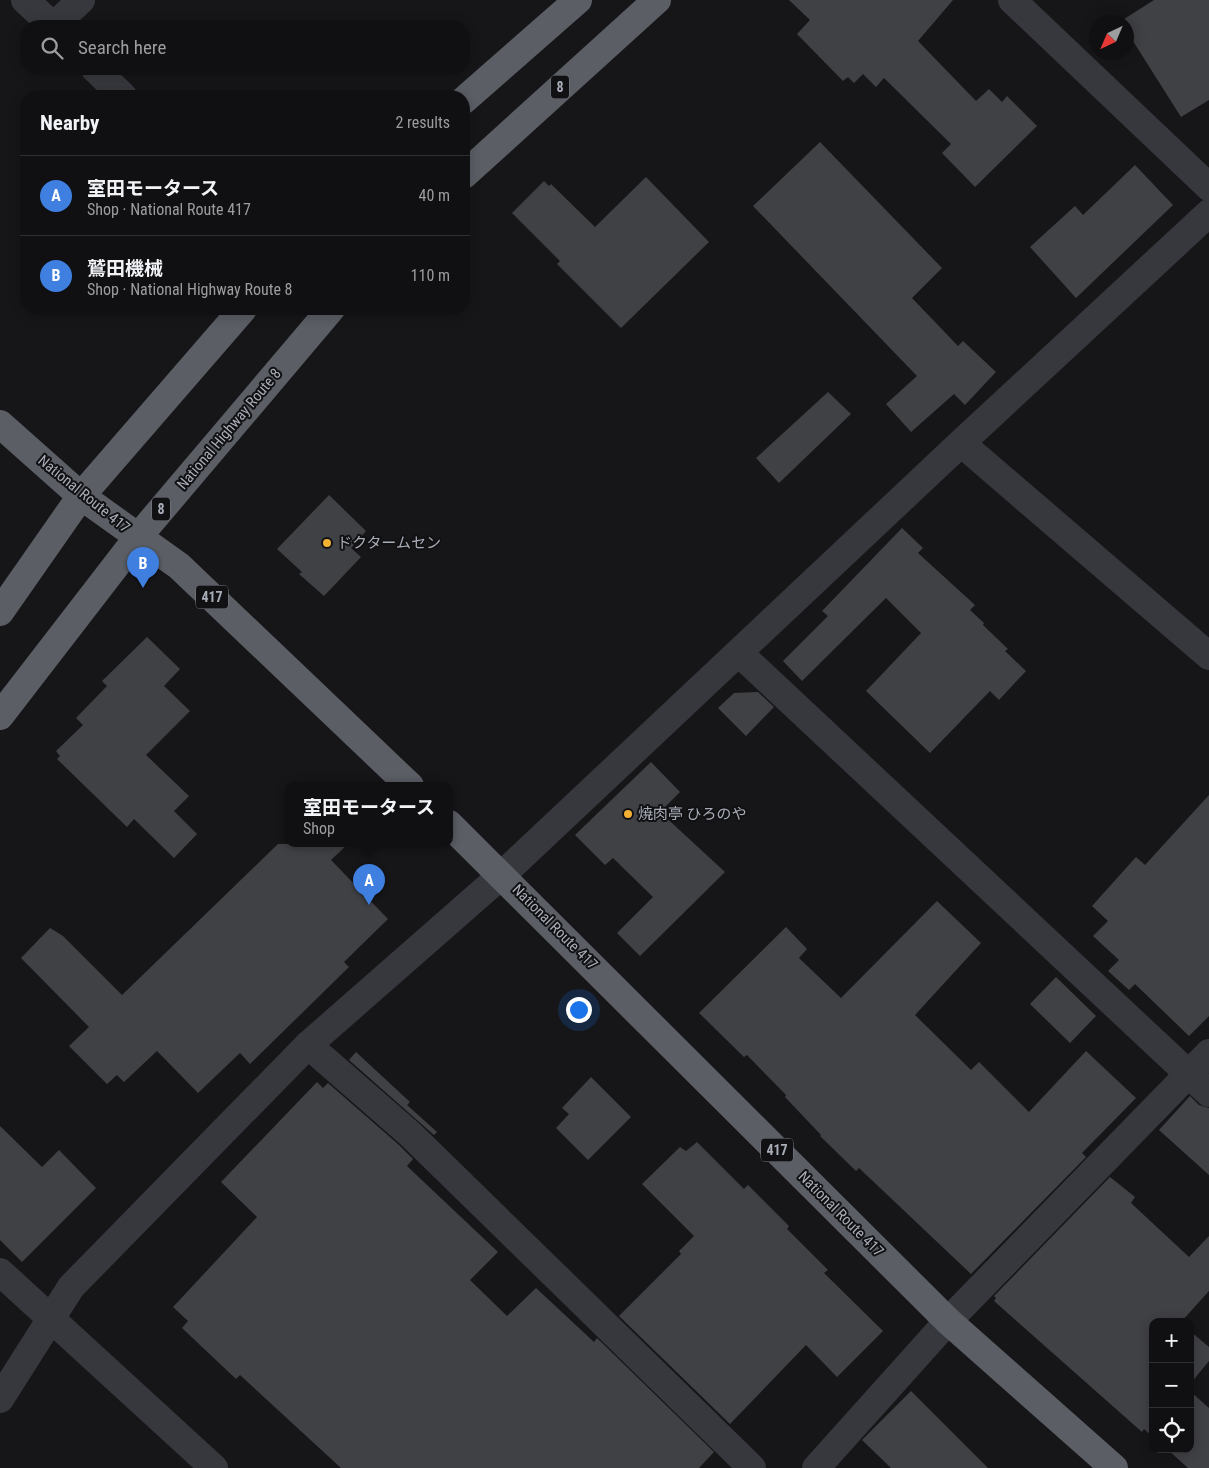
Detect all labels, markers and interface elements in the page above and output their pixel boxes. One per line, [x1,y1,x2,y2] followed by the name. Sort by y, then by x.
[1089,15,1134,60] north arrow
[20,20,470,75] search box
[38,34,66,62] icon: search
[78,36,166,59] text: Search here
[551,75,569,98] road number: 8
[40,111,99,135] text: Nearby
[395,113,450,132] text: 2 results
[87,177,219,200] text: 室田モータース
[51,186,61,205] text: A
[418,186,450,205] text: 40 m
[87,200,251,219] text: Shop · National Route 417
[87,257,163,280] text: 鷲田機械
[52,266,60,285] text: B
[411,266,450,285] text: 110 m
[87,280,293,299] text: Shop · National Highway Route 8
[173,365,285,493] street label: National Highway Route 8
[34,451,134,537] street label: National Route 417
[152,498,170,520] road number: 8
[337,534,441,552] place label: ドクタームセン
[321,537,333,549] marker: ドクタームセン
[127,547,159,588] pin: B
[196,586,228,608] road number: 417
[285,782,453,847] popup
[303,796,435,819] text: 室田モータース
[638,805,746,823] place label: 焼肉亭 ひろのや
[622,808,634,820] marker: 焼肉亭 ひろのや
[303,819,335,838] text: Shop
[353,864,385,905] pin: A
[509,881,601,973] street label: National Route 417
[566,997,592,1023] your location
[761,1138,793,1162] road number: 417
[795,1168,887,1260] street label: National Route 417
[1149,1318,1194,1453] map controls
[1149,1318,1194,1363] button: +
[1149,1363,1194,1408] button: −
[1149,1408,1194,1453] button: locate

